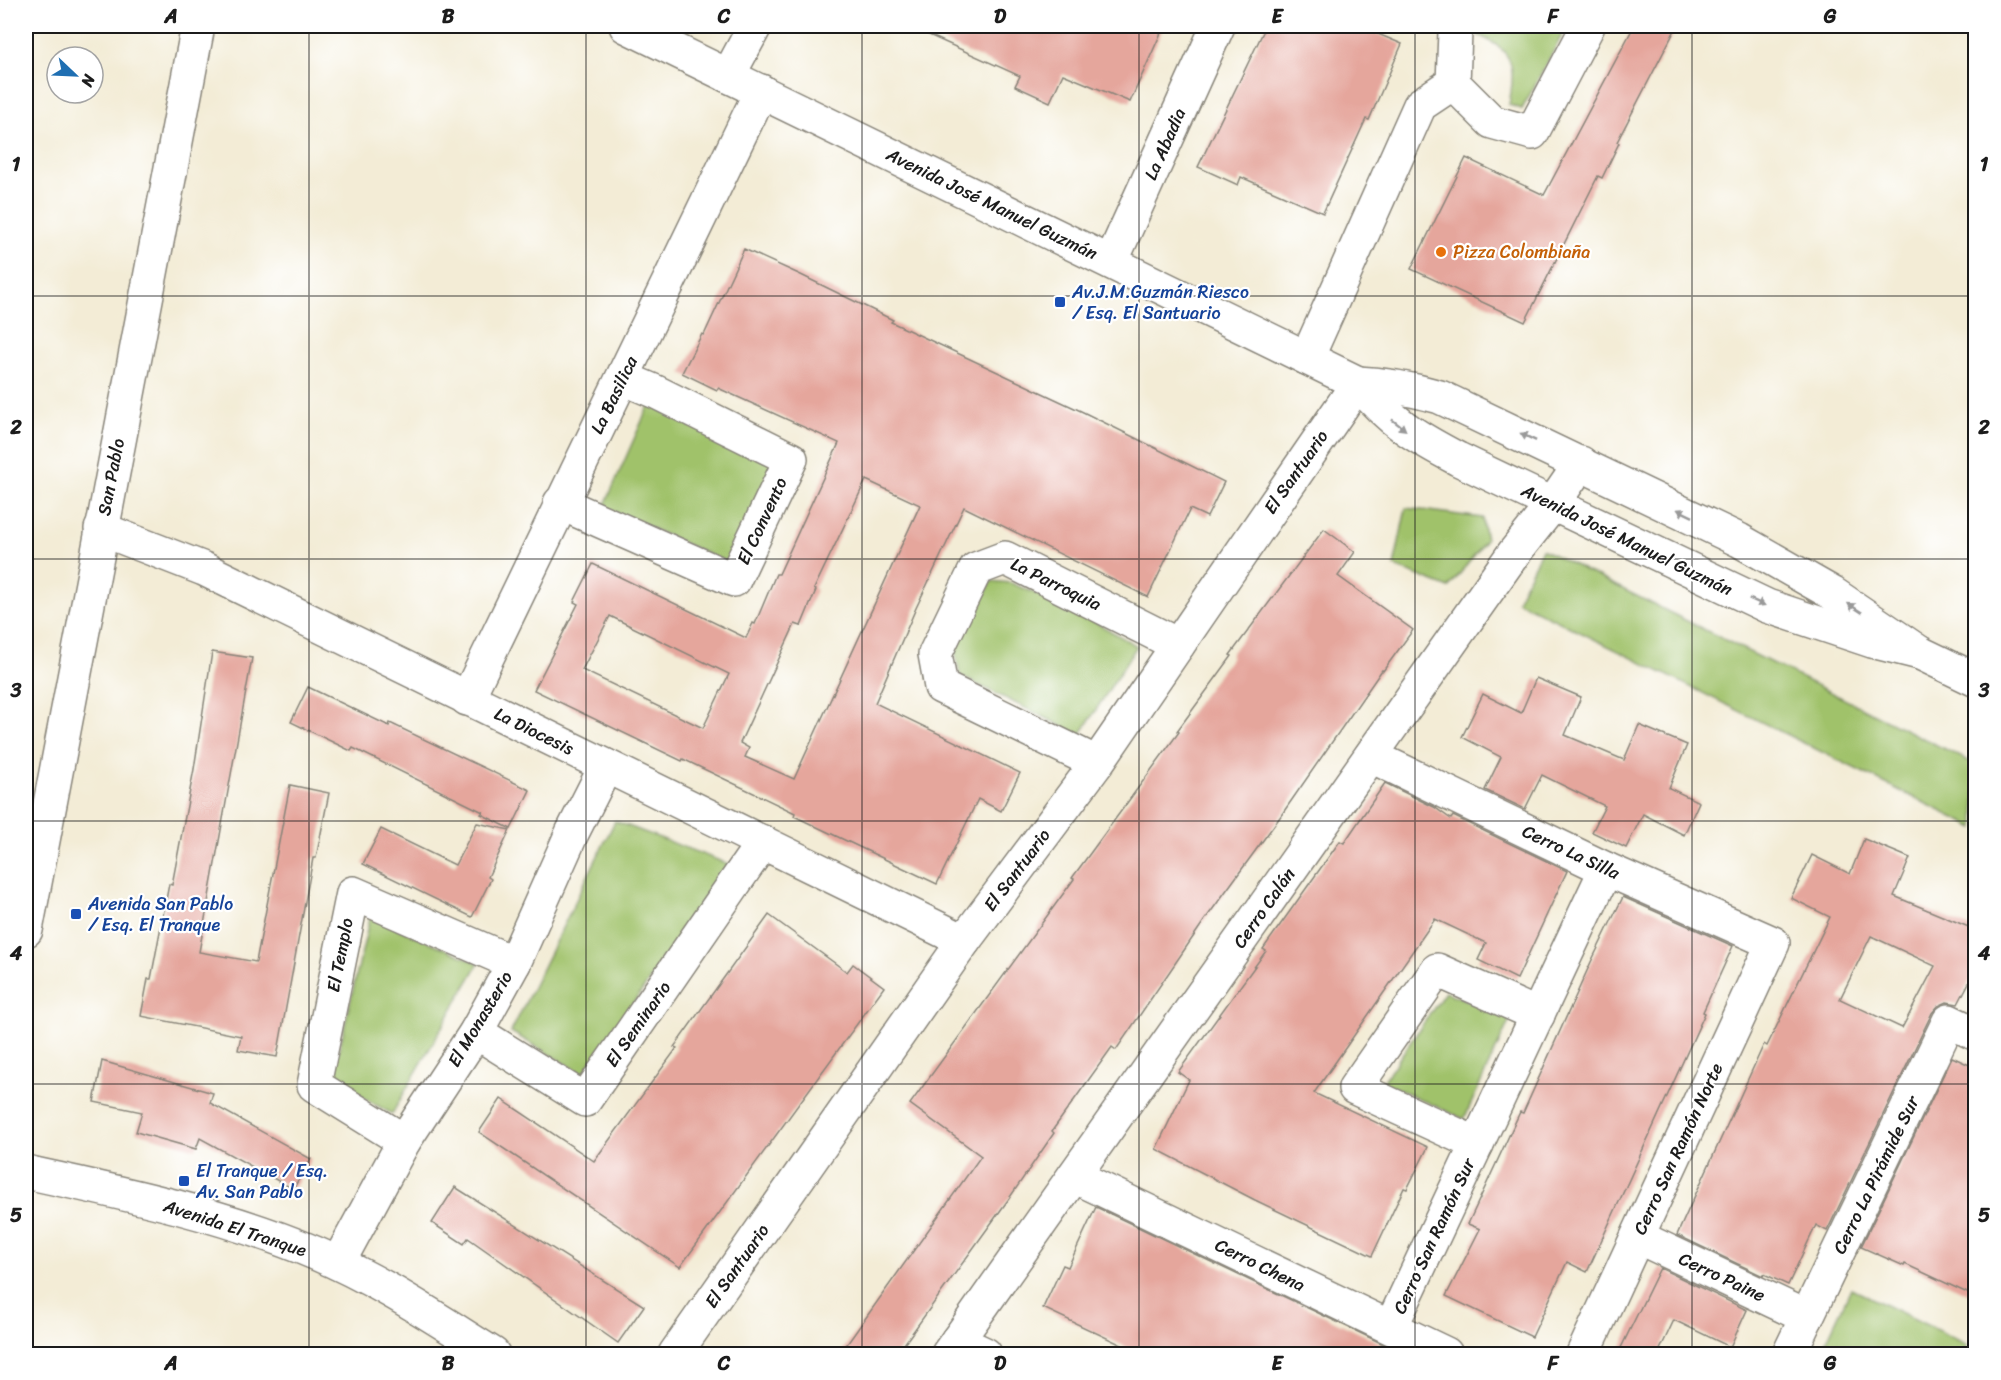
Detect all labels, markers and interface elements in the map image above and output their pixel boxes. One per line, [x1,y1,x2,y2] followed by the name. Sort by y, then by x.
[163,0,178,34] text: A
[442,0,455,34] text: B
[717,0,731,34] text: C
[994,0,1007,34] text: D
[1271,0,1284,34] text: E
[1547,0,1560,34] text: F
[1823,0,1837,34] text: G
[45,45,105,105] north arrow
[72,69,104,92] text: N
[1135,103,1195,185] street label: La Abadia
[880,138,1103,269] street label: Avenida José Manuel Guzmán
[12,147,21,182] text: 1
[1980,147,1989,182] text: 1
[1453,236,1590,268] place label: Pizza Colombiaña
[1434,245,1448,259] marker: Pizza Colombiaña
[1071,276,1249,329] place label: Av.J.M.Guzmán Riesco / Esq. El Santuario
[1053,295,1067,309] marker: Av.J.M.Guzmán Riesco / Esq. El Santuario
[581,349,647,440] street label: La Basilica
[9,410,22,445] text: 2
[1977,410,1990,445] text: 2
[1392,418,1407,430] one-way arrow
[1255,423,1337,521] street label: El Santuario
[1519,433,1536,442] one-way arrow
[88,436,134,518] street label: San Pablo
[728,472,796,570] street label: El Convento
[1515,474,1738,605] street label: Avenida José Manuel Guzmán
[1676,508,1693,517] one-way arrow
[1005,548,1107,620] street label: La Parroquia
[1749,597,1766,606] one-way arrow
[1847,602,1863,614] one-way arrow
[10,673,22,708] text: 3
[1978,673,1990,708] text: 3
[489,698,580,764] street label: La Diocesis
[1517,815,1626,889] street label: Cerro La Silla
[975,822,1059,918] street label: El Santuario
[1224,860,1304,955] street label: Cerro Calán
[87,888,233,941] place label: Avenida San Pablo / Esq. El Tranque
[69,907,83,921] marker: Avenida San Pablo / Esq. El Tranque
[317,915,363,995] street label: El Templo
[9,936,23,971] text: 4
[1977,936,1991,971] text: 4
[439,965,521,1073] street label: El Monasterio
[596,974,680,1074] street label: El Seminario
[1624,1057,1732,1240] street label: Cerro San Ramón Norte
[1824,1089,1929,1260] street label: Cerro La Pirámide Sur
[1384,1151,1485,1319] street label: Cerro San Ramón Sur
[195,1155,328,1208] place label: El Tranque / Esq. Av. San Pablo
[177,1174,191,1188] marker: El Tranque / Esq. Av. San Pablo
[158,1189,311,1266] street label: Avenida El Tranque
[10,1198,22,1233] text: 5
[1978,1198,1990,1233] text: 5
[696,1217,778,1315] street label: El Santuario
[1209,1229,1311,1301] street label: Cerro Chena
[1673,1243,1771,1311] street label: Cerro Paine
[163,1346,178,1380] text: A
[442,1346,455,1380] text: B
[717,1346,731,1380] text: C
[994,1346,1007,1380] text: D
[1271,1346,1284,1380] text: E
[1547,1346,1560,1380] text: F
[1823,1346,1837,1380] text: G

